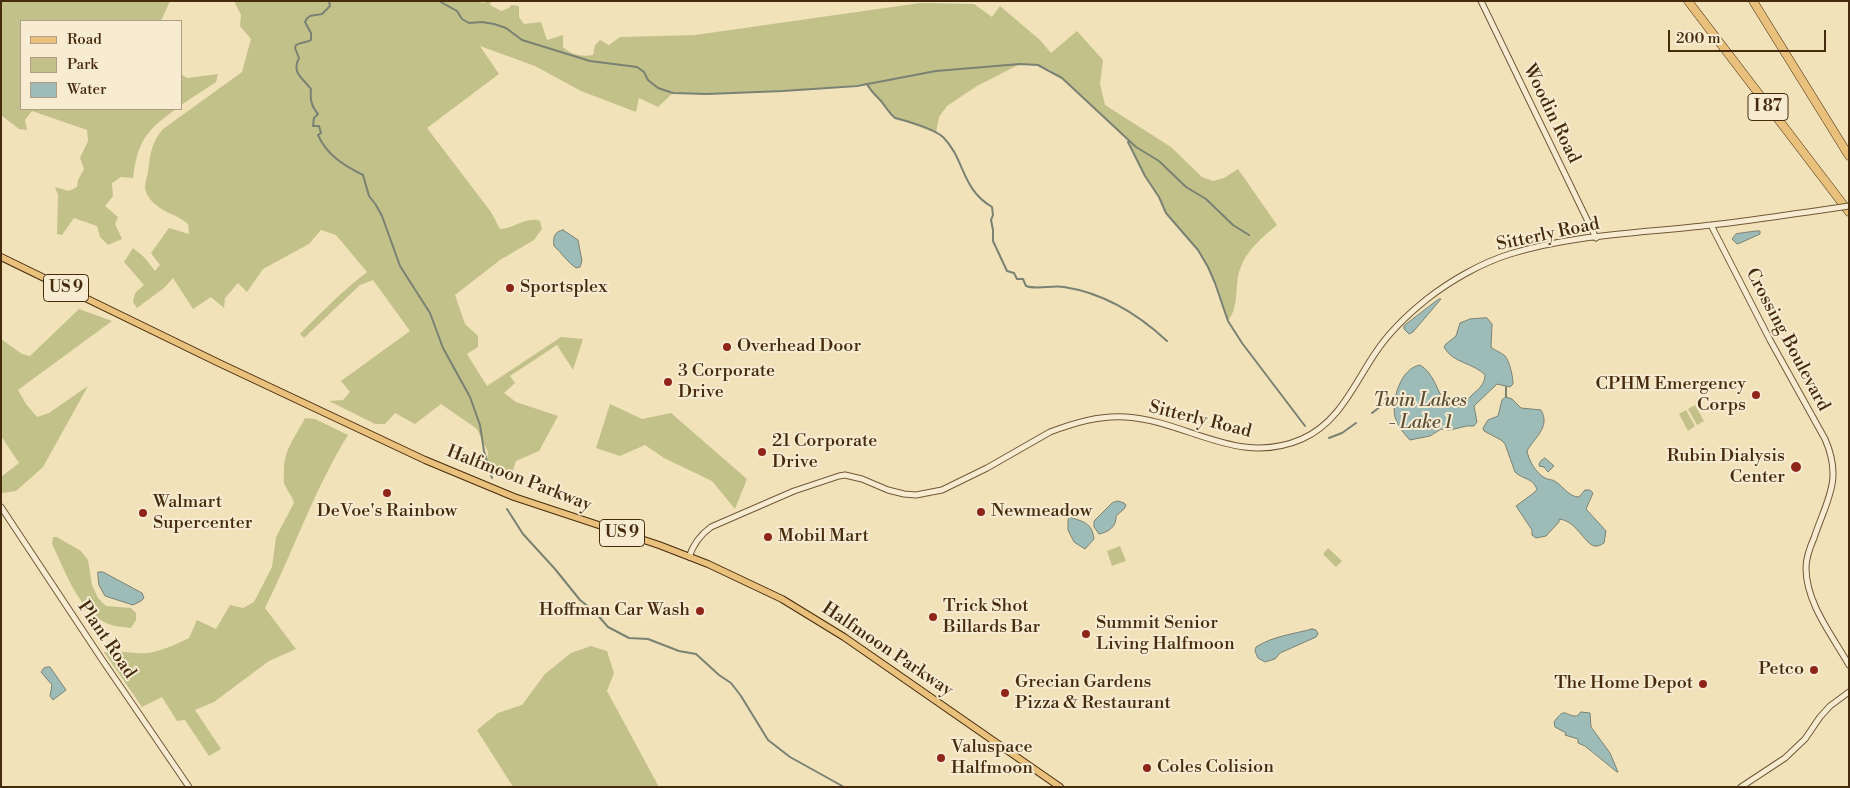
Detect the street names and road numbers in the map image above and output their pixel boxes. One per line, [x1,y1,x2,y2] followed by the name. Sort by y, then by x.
[1518,61,1584,167] street label: Woodin Road
[1748,94,1788,120] road number: I 87
[1494,214,1602,256] street label: Sitterly Road
[1740,265,1834,415] street label: Crossing Boulevard
[44,274,88,302] road number: US 9
[1147,397,1253,443] street label: Sitterly Road
[444,441,594,517] street label: Halfmoon Parkway
[600,520,644,546] road number: US 9
[72,597,140,683] street label: Plant Road
[817,598,957,702] street label: Halfmoon Parkway

